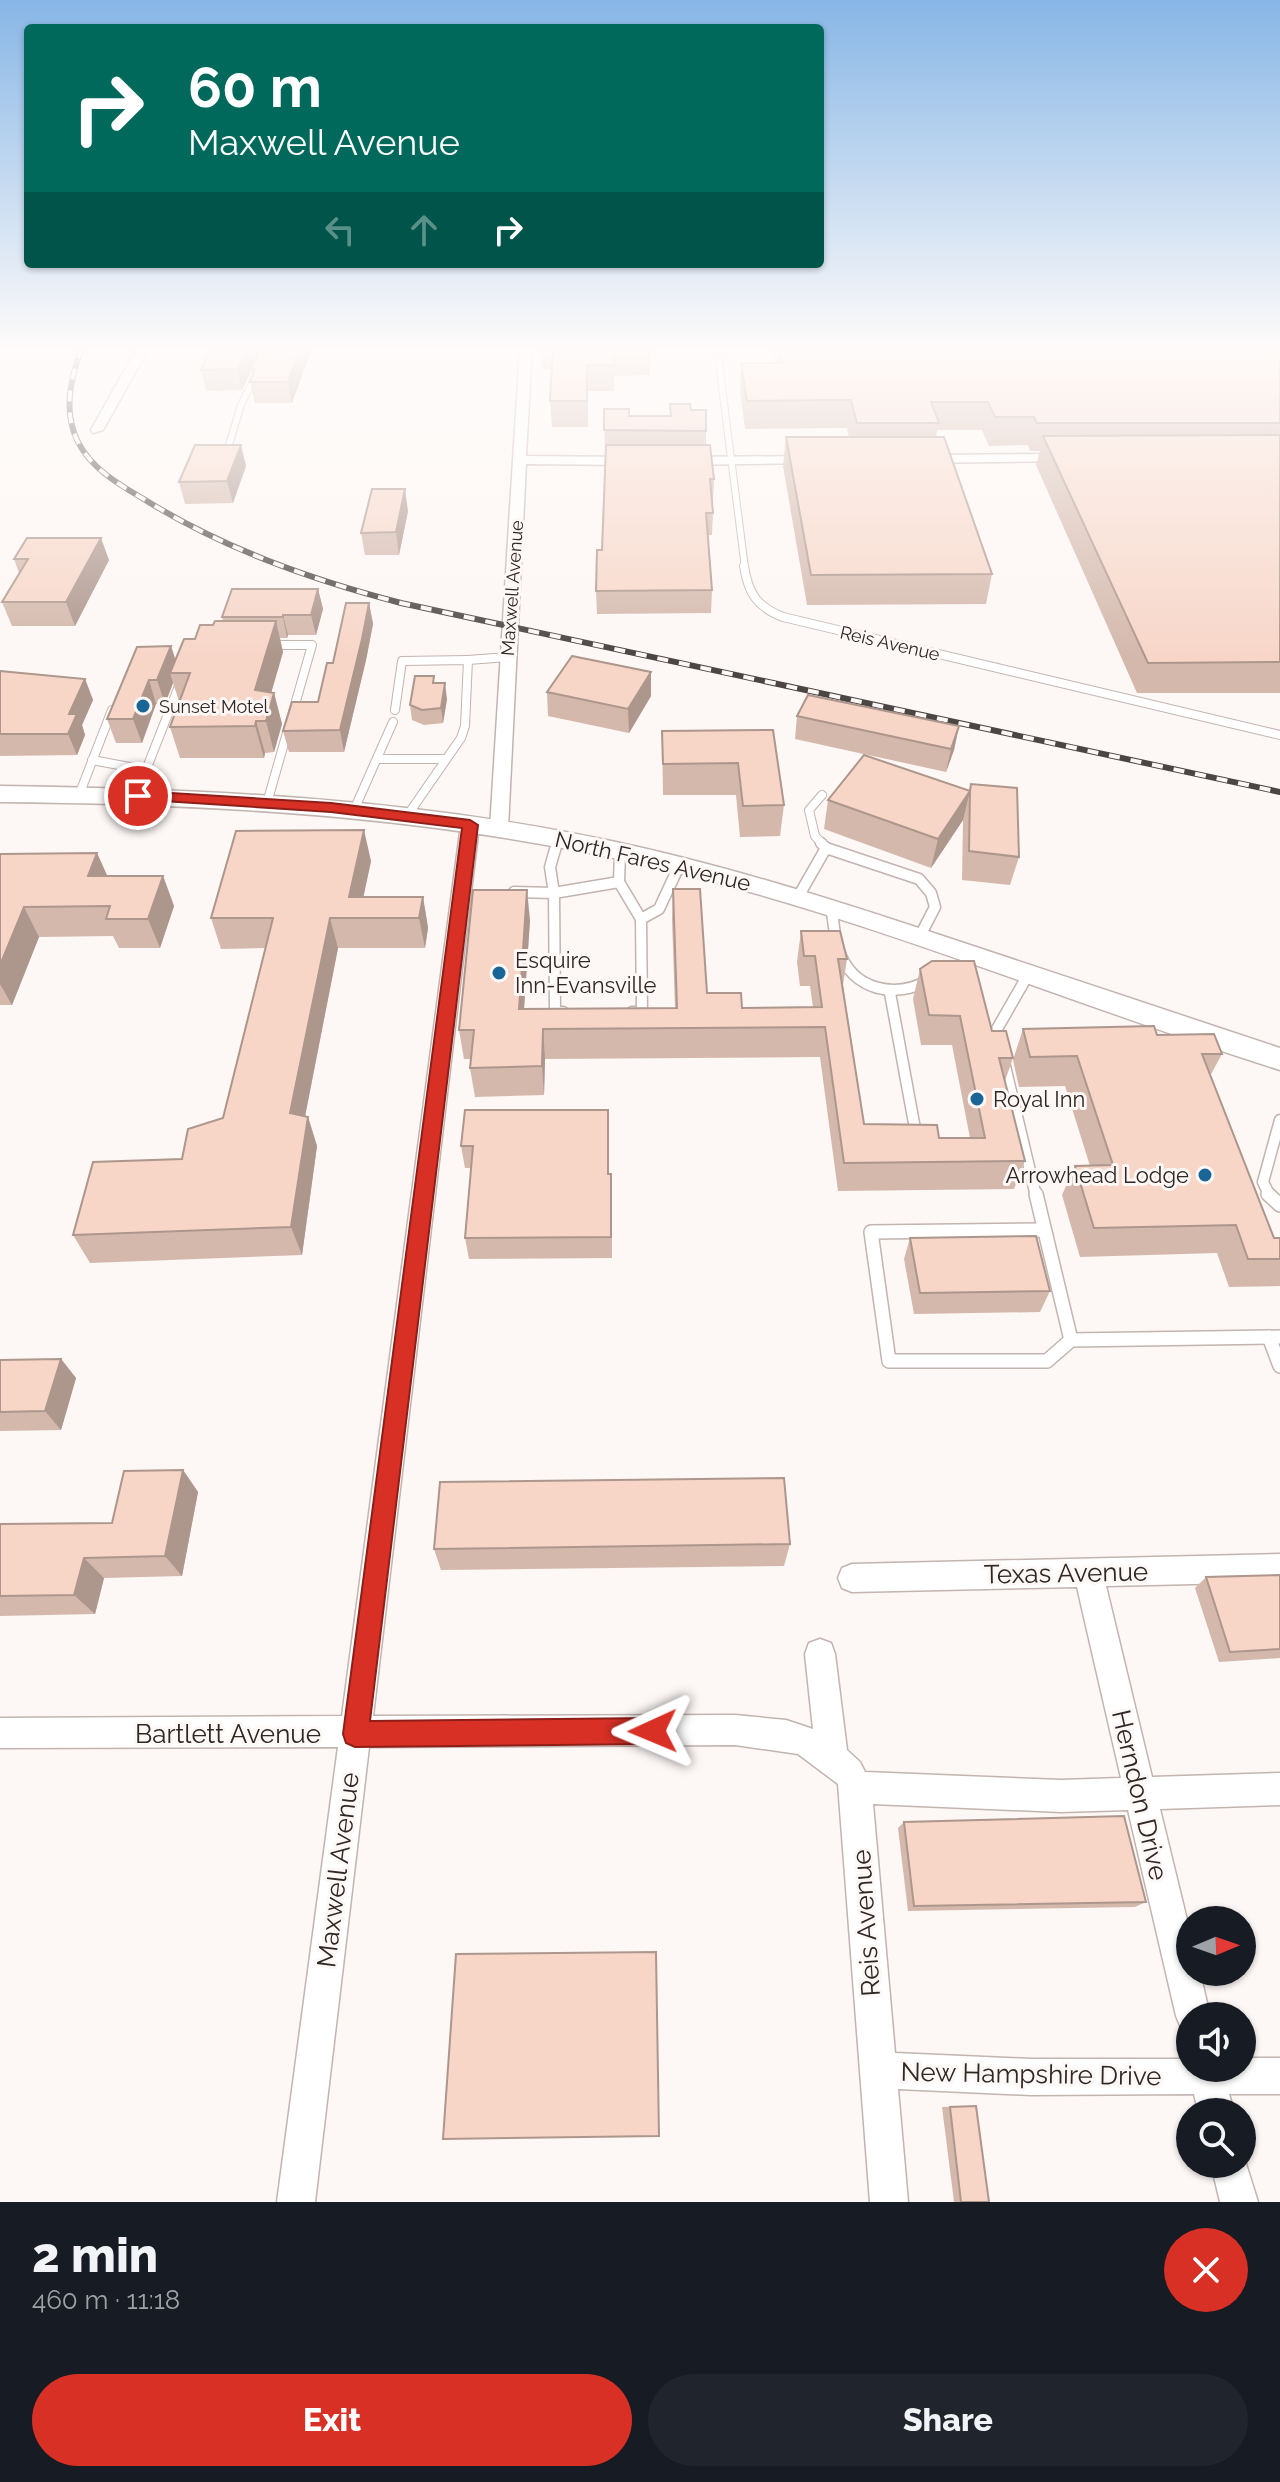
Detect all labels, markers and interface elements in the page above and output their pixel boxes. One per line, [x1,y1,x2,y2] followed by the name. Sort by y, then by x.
[188,54,322,120] text: 60 m
[56,56,160,160] icon: right
[188,121,460,163] text: Maxwell Avenue
[318,208,362,252] icon: left
[402,208,446,252] icon: ahead
[486,208,530,252] icon: right
[497,519,527,657] street label: Maxwell Avenue
[838,621,942,665] street label: Reis Avenue
[159,696,269,717] place label: Sunset Motel
[134,697,152,715] marker: Sunset Motel
[104,762,172,830] pin
[116,774,160,818] icon: arrive
[553,826,753,896] street label: North Fares Avenue
[515,947,656,998] place label: Esquire Inn-Evansville
[490,964,508,982] marker: Esquire Inn-Evansville
[993,1086,1085,1112] place label: Royal Inn
[968,1090,986,1108] marker: Royal Inn
[1006,1162,1189,1188] place label: Arrowhead Lodge
[1196,1166,1214,1184] marker: Arrowhead Lodge
[984,1557,1148,1589] street label: Texas Avenue
[611,1689,695,1773] position arrow
[1106,1707,1174,1883] street label: Herndon Drive
[135,1719,321,1749] street label: Bartlett Avenue
[311,1771,365,1969] street label: Maxwell Avenue
[846,1849,886,1997] street label: Reis Avenue
[1176,1906,1256,1986] north arrow
[1176,1906,1256,2178] map controls
[1176,2002,1256,2082] button: sound
[900,2057,1162,2091] street label: New Hampshire Drive
[1176,2098,1256,2178] button: search
[32,2227,158,2283] text: 2 min
[1164,2228,1248,2312] button: close
[32,2285,180,2315] text: 460 m · 11:18
[32,2374,632,2466] button: Exit
[648,2374,1248,2466] button: Share

